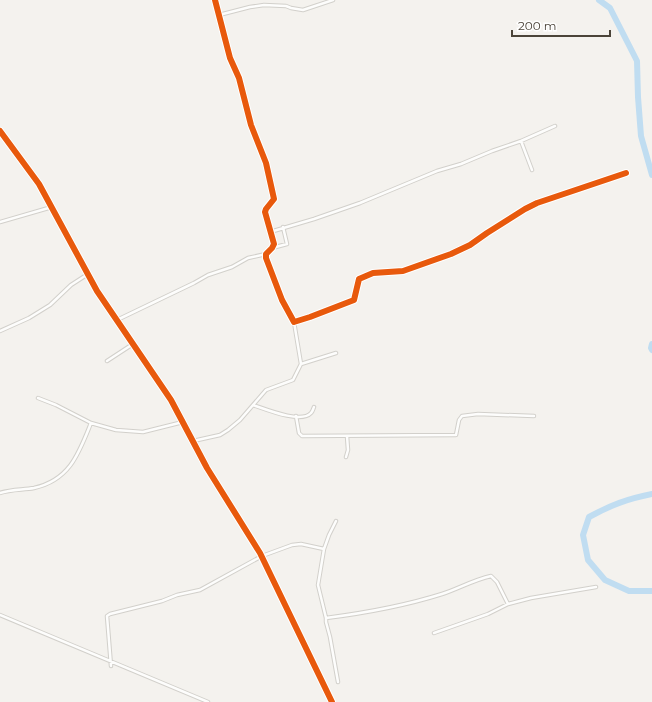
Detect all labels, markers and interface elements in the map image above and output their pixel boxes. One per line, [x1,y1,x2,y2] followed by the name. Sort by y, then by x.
[512,12,610,38] scale bar
[518,18,557,33] text: 200 m

